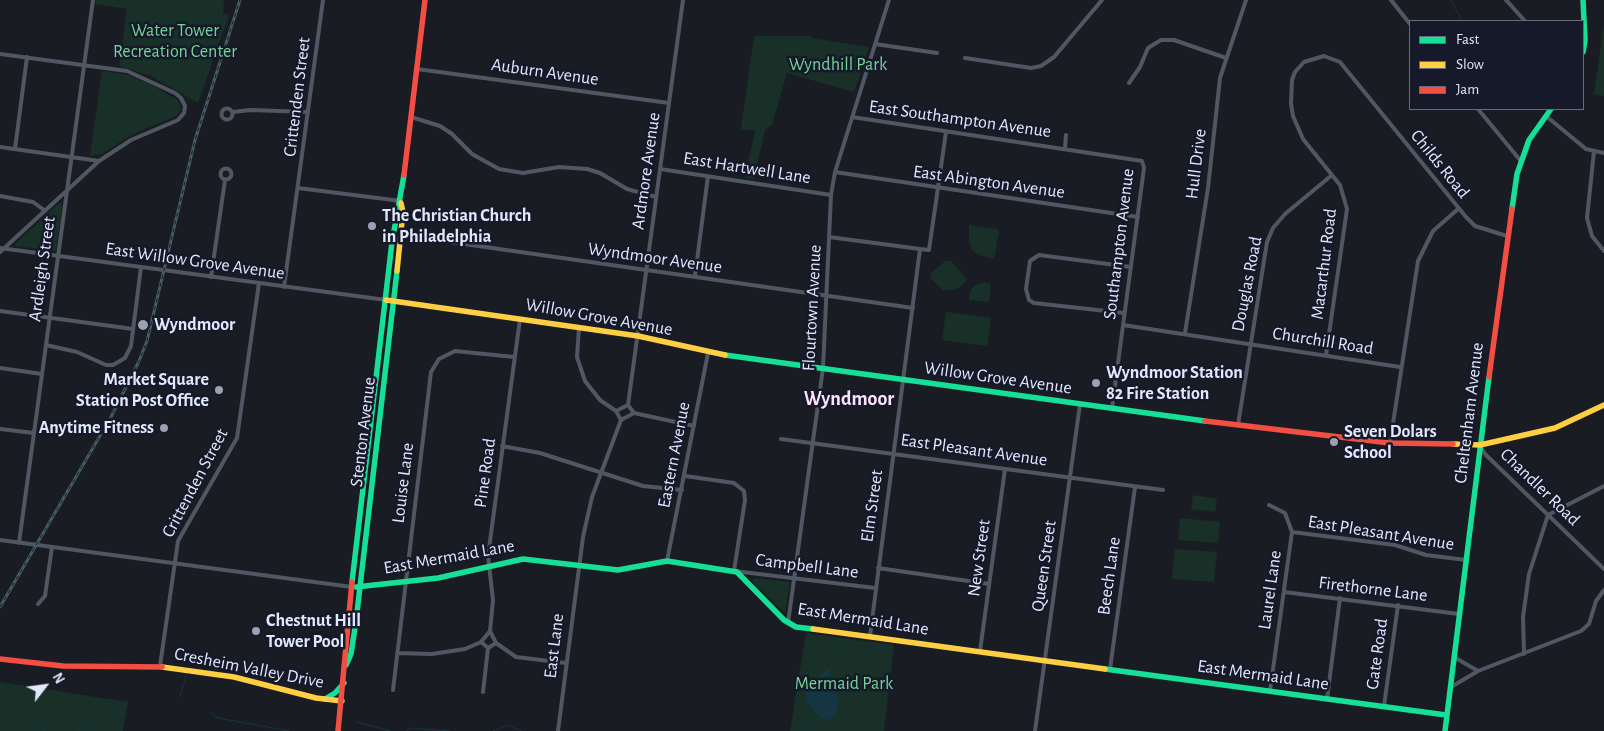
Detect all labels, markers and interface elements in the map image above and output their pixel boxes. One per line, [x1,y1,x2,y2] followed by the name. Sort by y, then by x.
[113,20,237,62] park label: Water Tower Recreation Center
[1409,20,1584,110] legend
[1456,32,1479,47] text: Fast
[279,36,315,158] street label: Crittenden Street
[490,54,600,90] street label: Auburn Avenue
[789,54,887,76] park label: Wyndhill Park
[1456,57,1484,72] text: Slow
[1456,82,1479,97] text: Jam
[867,96,1053,142] street label: East Southampton Avenue
[627,111,665,231] street label: Ardmore Avenue
[1406,125,1474,203] street label: Childs Road
[1181,128,1211,200] street label: Hull Drive
[682,147,812,189] street label: East Hartwell Lane
[912,161,1066,203] street label: East Abington Avenue
[1099,167,1139,321] street label: Southampton Avenue
[382,205,531,248] place label: The Christian Church in Philadelphia
[1306,207,1342,321] street label: Macarthur Road
[24,215,60,323] street label: Ardleigh Street
[366,220,378,232] marker: The Christian Church in Philadelphia
[1227,235,1267,333] street label: Douglas Road
[104,238,286,284] street label: East Willow Grove Avenue
[587,238,723,278] street label: Wyndmoor Avenue
[798,244,826,372] street label: Flourtown Avenue
[524,293,674,341] street label: Willow Grove Avenue
[154,314,235,336] place label: Wyndmoor
[136,318,150,332] marker: Wyndmoor
[1271,322,1375,360] street label: Churchill Road
[1450,341,1488,485] street label: Cheltenham Avenue
[923,357,1073,399] street label: Willow Grove Avenue
[1106,362,1243,404] place label: Wyndmoor Station 82 Fire Station
[76,369,209,412] place label: Market Square Station Post Office
[346,376,380,488] street label: Stenton Avenue
[1090,377,1102,389] marker: Wyndmoor Station 82 Fire Station
[213,384,225,396] marker: Market Square Station Post Office
[804,387,894,411] district label: Wyndmoor
[653,400,695,510] street label: Eastern Avenue
[39,417,154,439] place label: Anytime Fitness
[1344,421,1437,464] place label: Seven Dolars School
[158,422,170,434] marker: Anytime Fitness
[157,425,233,541] street label: Crittenden Street
[899,429,1049,471] street label: East Pleasant Avenue
[1328,436,1340,448] marker: Seven Dolars School
[469,437,501,509] street label: Pine Road
[387,442,419,524] street label: Louise Lane
[1496,444,1584,530] street label: Chandler Road
[856,468,888,544] street label: Elm Street
[1306,511,1456,555] street label: East Pleasant Avenue
[963,518,995,598] street label: New Street
[1027,519,1061,613] street label: Queen Street
[382,535,516,579] street label: East Mermaid Lane
[1093,536,1125,616] street label: Beech Lane
[754,549,860,583] street label: Campbell Lane
[1254,549,1286,631] street label: Laurel Lane
[1317,572,1429,606] street label: Firethorne Lane
[796,598,930,640] street label: East Mermaid Lane
[266,610,361,652] place label: Chestnut Hill Tower Pool
[539,612,569,680] street label: East Lane
[1361,617,1393,691] street label: Gate Road
[250,625,262,637] marker: Chestnut Hill Tower Pool
[172,643,326,693] street label: Cresheim Valley Drive
[1196,655,1330,695] street label: East Mermaid Lane
[20,661,70,711] north arrow
[49,671,66,686] text: N
[795,673,893,695] park label: Mermaid Park

